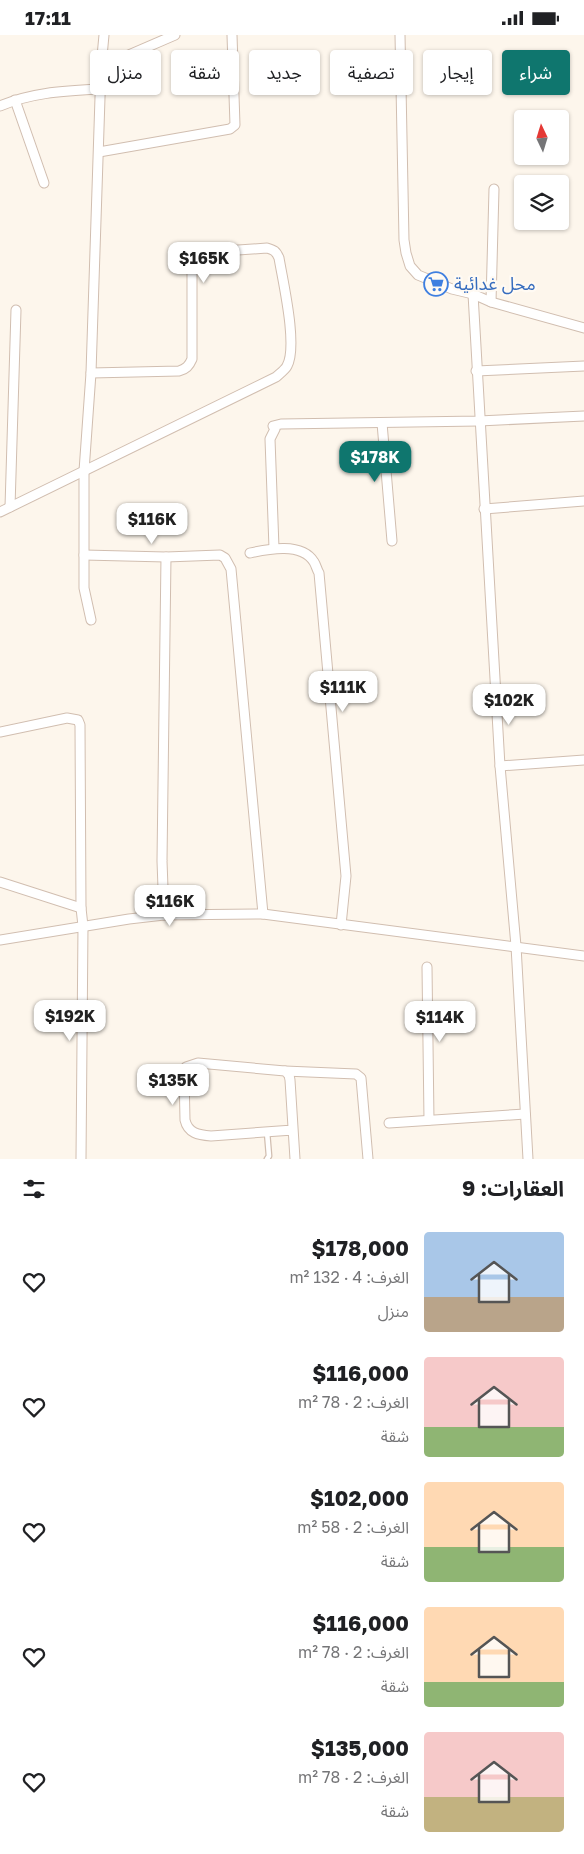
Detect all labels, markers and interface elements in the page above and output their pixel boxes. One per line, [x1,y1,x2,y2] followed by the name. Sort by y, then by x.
[25,6,71,29] text: 17:11
[90,50,161,95] chip: منزل
[171,50,239,95] chip: شقة
[249,50,320,95] chip: جديد
[330,50,413,95] chip: تصفية
[423,50,492,95] chip: إيجار
[502,50,570,95] chip: شراء
[514,110,569,165] north arrow
[514,110,569,230] map controls
[514,175,569,230] button: layers
[169,241,239,284] pin: $165K
[179,248,229,268] text: $165K
[423,271,449,297] supermarket icon: محل غدائية
[454,272,536,295] place label: محل غدائية
[340,441,410,483] pin: $178K
[350,447,400,467] text: $178K
[117,503,187,545] pin: $116K
[128,509,176,529] text: $116K
[308,671,378,713] pin: $111K
[319,677,367,697] text: $111K
[474,683,544,726] pin: $102K
[484,690,534,710] text: $102K
[135,885,205,927] pin: $116K
[146,891,194,911] text: $116K
[35,999,105,1042] pin: $192K
[405,1001,475,1043] pin: $114K
[45,1006,95,1026] text: $192K
[416,1007,464,1027] text: $114K
[138,1063,208,1106] pin: $135K
[148,1070,198,1090] text: $135K
[20,1175,48,1203] icon: filters
[462,1175,564,1201] text: العقارات: 9
[312,1235,409,1261] text: $178,000
[464,1252,524,1312] icon: home
[289,1267,409,1287] text: الغرف: 4 · 132 m²
[20,1268,48,1296] icon: heart
[378,1301,409,1321] text: منزل
[312,1360,409,1386] text: $116,000
[464,1377,524,1437] icon: home
[298,1392,409,1412] text: الغرف: 2 · 78 m²
[20,1393,48,1421] icon: heart
[381,1426,409,1446] text: شقة
[310,1485,409,1511] text: $102,000
[464,1502,524,1562] icon: home
[297,1517,409,1537] text: الغرف: 2 · 58 m²
[20,1518,48,1546] icon: heart
[381,1551,409,1571] text: شقة
[312,1610,409,1636] text: $116,000
[464,1627,524,1687] icon: home
[298,1642,409,1662] text: الغرف: 2 · 78 m²
[20,1643,48,1671] icon: heart
[381,1676,409,1696] text: شقة
[311,1735,409,1761] text: $135,000
[464,1752,524,1812] icon: home
[298,1767,409,1787] text: الغرف: 2 · 78 m²
[20,1768,48,1796] icon: heart
[381,1801,409,1821] text: شقة

